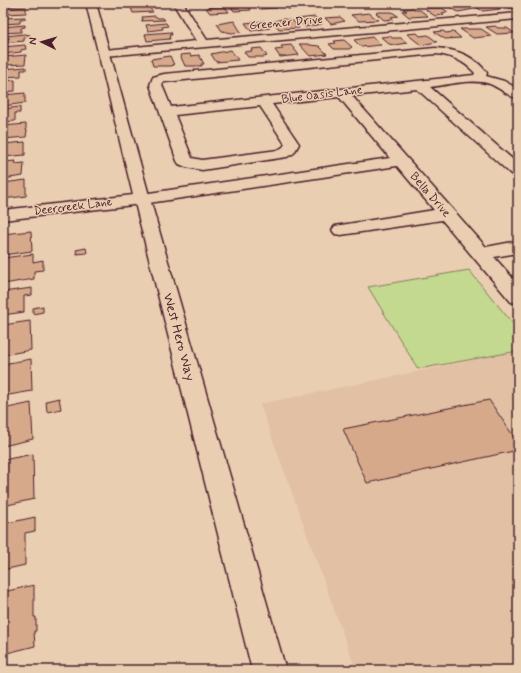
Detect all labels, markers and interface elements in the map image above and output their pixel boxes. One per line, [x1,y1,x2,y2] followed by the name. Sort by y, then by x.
[248,12,324,34] street label: Greener Drive
[22,22,62,62] north arrow
[26,37,40,45] text: N
[281,82,364,108] street label: Blue Oasis Lane
[406,169,454,221] street label: Bella Drive
[33,194,114,220] street label: Deercreek Lane
[159,291,199,383] street label: West Hero Way

